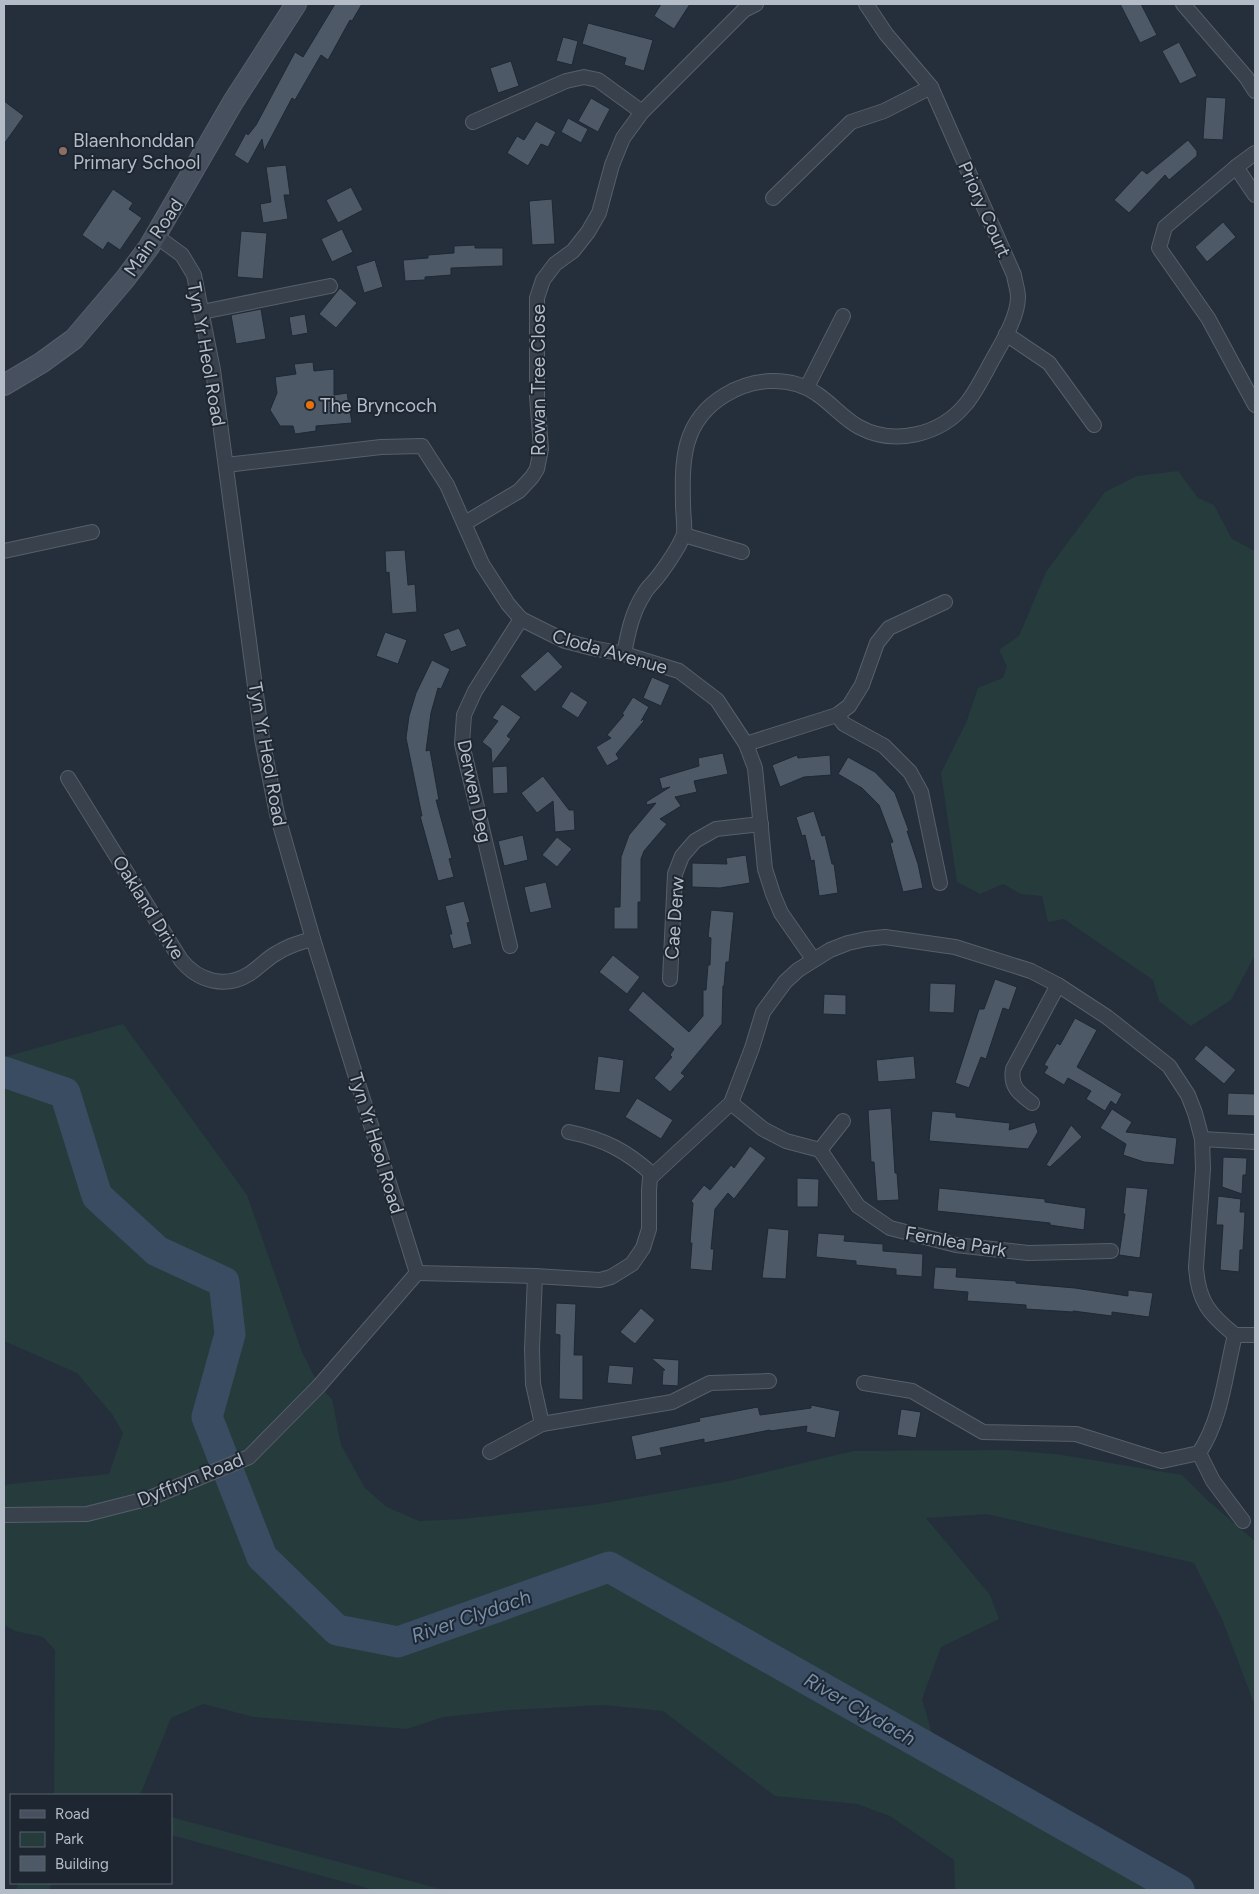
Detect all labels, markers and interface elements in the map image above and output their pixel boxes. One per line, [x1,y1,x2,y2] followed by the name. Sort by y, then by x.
[73,129,201,174] place label: Blaenhonddan Primary School
[57,145,69,157] marker: Blaenhonddan Primary School
[953,158,1016,261] street label: Priory Court
[119,194,188,281] street label: Main Road
[183,280,230,428] street label: Tyn Yr Heol Road
[527,304,550,456] street label: Rowan Tree Close
[320,394,437,417] place label: The Bryncoch
[304,399,316,411] marker: The Bryncoch
[550,624,670,679] street label: Cloda Avenue
[244,680,291,828] street label: Tyn Yr Heol Road
[452,737,497,845] street label: Derwen Deg
[108,851,190,963] street label: Oakland Drive
[660,876,689,960] street label: Cae Derw
[344,1070,409,1216] street label: Tyn Yr Heol Road
[903,1221,1009,1262] street label: Fernlea Park
[134,1448,247,1511] street label: Dyffryn Road
[408,1584,534,1648] water label: River Clydach
[800,1667,920,1751] water label: River Clydach
[10,1794,172,1884] legend
[55,1805,90,1823] text: Road
[55,1830,84,1848] text: Park
[55,1855,109,1873] text: Building

